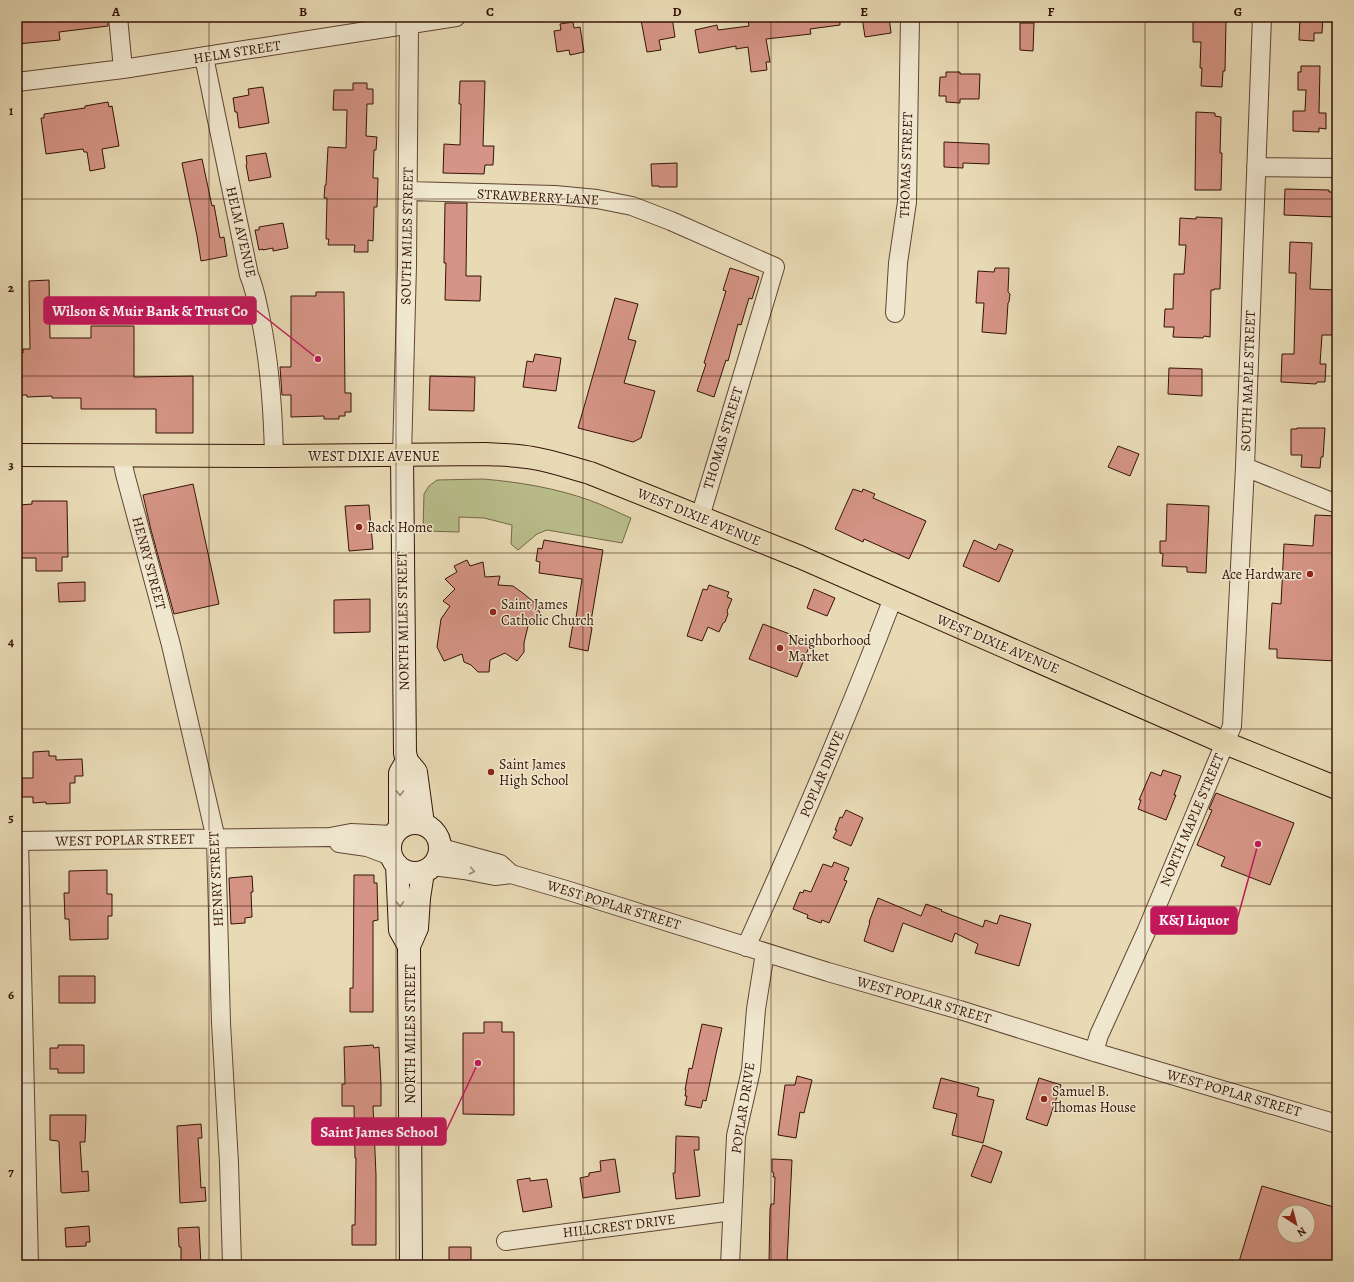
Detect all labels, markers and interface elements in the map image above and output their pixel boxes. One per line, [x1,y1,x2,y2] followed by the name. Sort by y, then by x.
[111,3,121,20] text: A
[299,3,307,20] text: B
[486,3,494,20] text: C
[672,3,682,20] text: D
[860,3,868,20] text: E
[1048,3,1055,20] text: F
[1234,3,1242,20] text: G
[192,36,282,68] street label: HELM STREET
[9,102,14,119] text: 1
[895,111,917,218] street label: THOMAS STREET
[396,167,418,305] street label: SOUTH MILES STREET
[476,184,600,210] street label: STRAWBERRY LANE
[221,185,261,279] street label: HELM AVENUE
[8,279,15,296] text: 2
[44,297,256,324] callout: Wilson & Muir Bank & Trust Co
[51,301,248,321] text: Wilson & Muir Bank & Trust Co
[1236,310,1260,452] street label: SOUTH MAPLE STREET
[698,384,748,491] street label: THOMAS STREET
[307,447,440,466] street label: WEST DIXIE AVENUE
[8,456,14,473] text: 3
[633,483,764,550] street label: WEST DIXIE AVENUE
[127,514,171,612] street label: HENRY STREET
[367,518,433,537] place label: Back Home
[354,522,364,532] marker: Back Home
[392,551,414,691] street label: NORTH MILES STREET
[1221,565,1302,584] place label: Ace Hardware
[1305,569,1315,579] marker: Ace Hardware
[501,595,594,630] place label: Saint James Catholic Church
[488,607,498,617] marker: Saint James Catholic Church
[933,609,1062,678] street label: WEST DIXIE AVENUE
[788,631,871,666] place label: Neighborhood Market
[8,633,14,650] text: 4
[775,643,785,653] marker: Neighborhood Market
[795,728,849,820] street label: POPLAR DRIVE
[1155,750,1229,889] street label: NORTH MAPLE STREET
[499,755,569,790] place label: Saint James High School
[486,767,496,777] marker: Saint James High School
[396,790,404,796] one-way arrow
[8,809,14,826] text: 5
[54,829,195,851] street label: WEST POPLAR STREET
[204,830,228,927] street label: HENRY STREET
[468,866,475,875] one-way arrow
[544,875,684,935] street label: WEST POPLAR STREET
[396,901,404,907] one-way arrow
[1151,907,1237,934] callout: K&J Liquor
[1159,910,1229,930] text: K&J Liquor
[401,964,420,1104] street label: NORTH MILES STREET
[854,971,994,1028] street label: WEST POPLAR STREET
[8,986,14,1003] text: 6
[726,1061,760,1155] street label: POPLAR DRIVE
[1164,1064,1304,1121] street label: WEST POPLAR STREET
[1052,1082,1136,1117] place label: Samuel B. Thomas House
[1039,1094,1049,1104] marker: Samuel B. Thomas House
[312,1118,446,1145] callout: Saint James School
[320,1122,438,1142] text: Saint James School
[8,1163,14,1180] text: 7
[1276,1204,1316,1244] north arrow
[562,1210,676,1242] street label: HILLCREST DRIVE
[1294,1223,1309,1240] text: N

